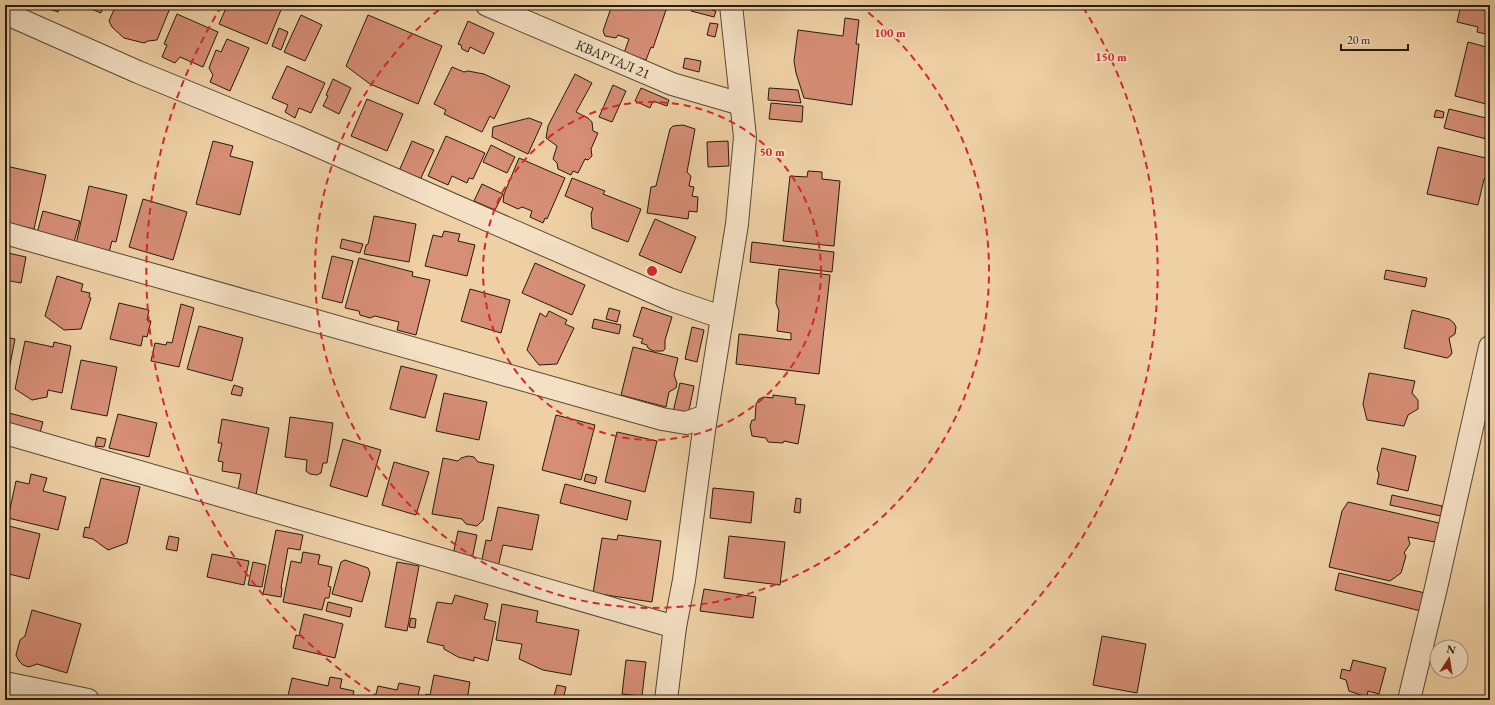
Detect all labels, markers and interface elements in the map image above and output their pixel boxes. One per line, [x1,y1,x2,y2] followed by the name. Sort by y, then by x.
[874,25,906,41] text: 100 m
[1341,26,1408,52] scale bar
[1347,32,1371,48] text: 20 m
[573,35,653,83] street label: КВАРТАЛ 21
[1095,49,1127,65] text: 150 m
[759,144,785,160] text: 50 m
[645,264,659,278] centre of rings
[1429,639,1469,679] north arrow
[1445,641,1457,657] text: N

